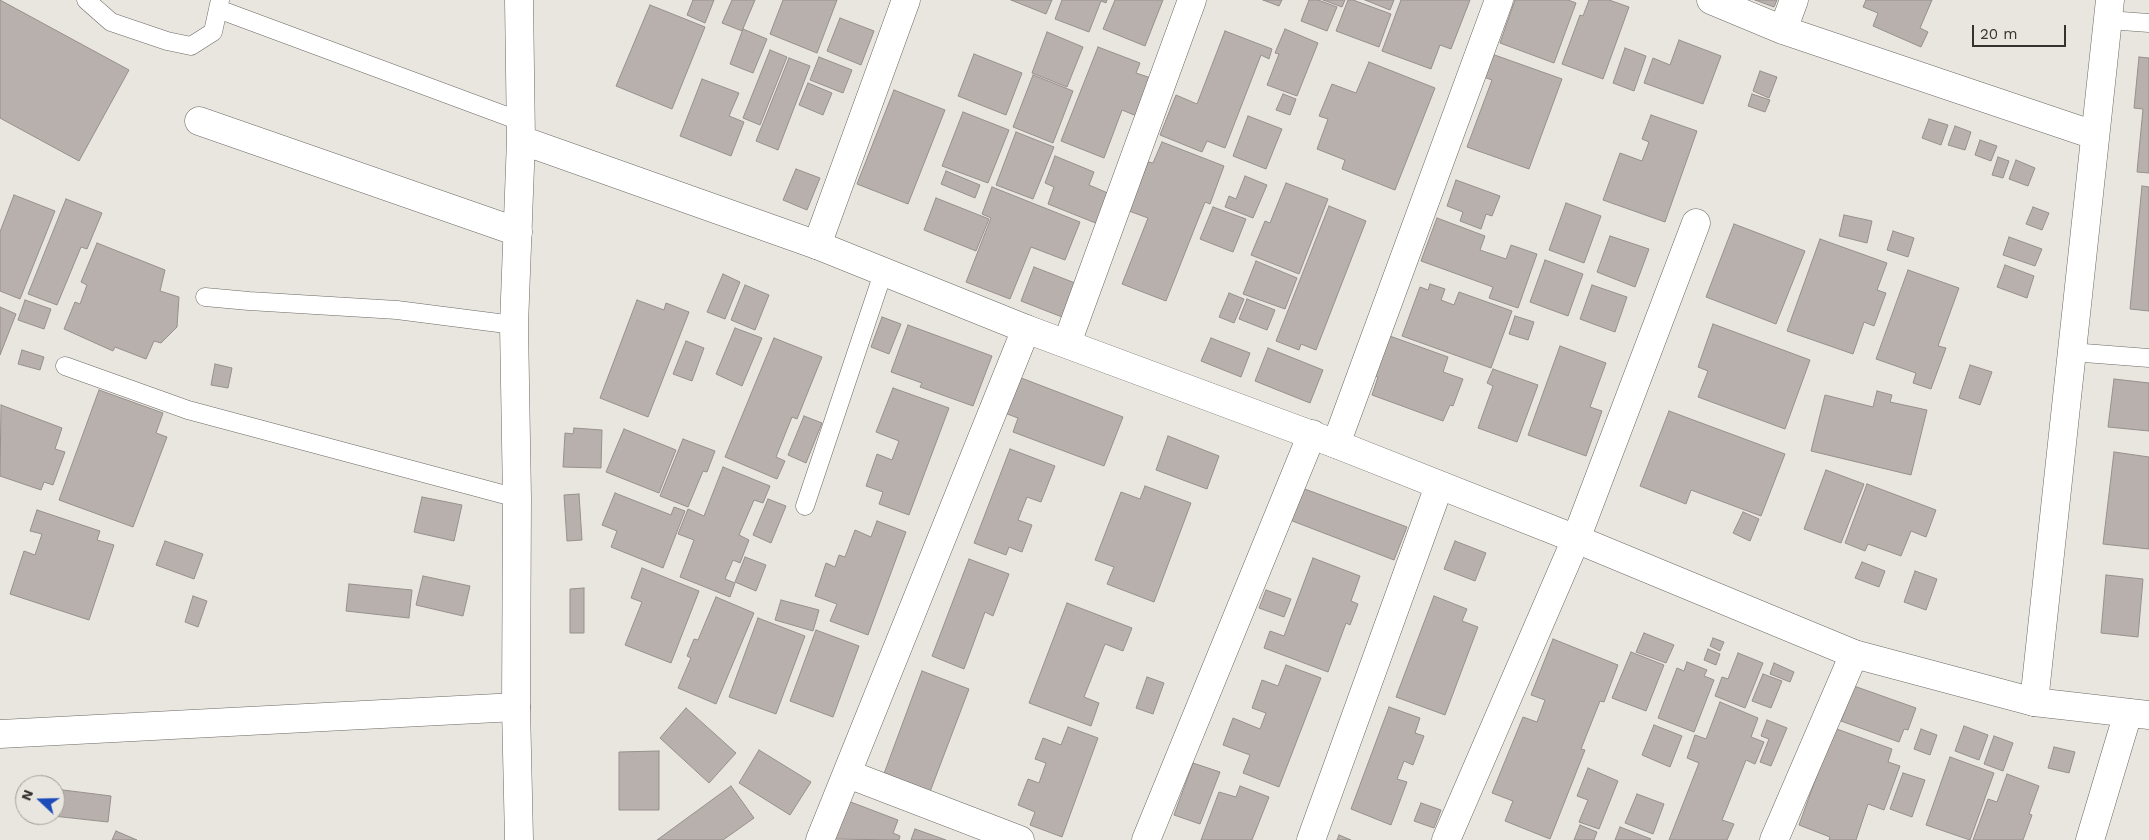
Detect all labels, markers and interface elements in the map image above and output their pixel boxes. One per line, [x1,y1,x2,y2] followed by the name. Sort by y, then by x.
[1974,15,2068,47] scale bar
[1980,25,2018,43] text: 20 m
[15,775,65,825] north arrow
[18,787,36,803] text: N

